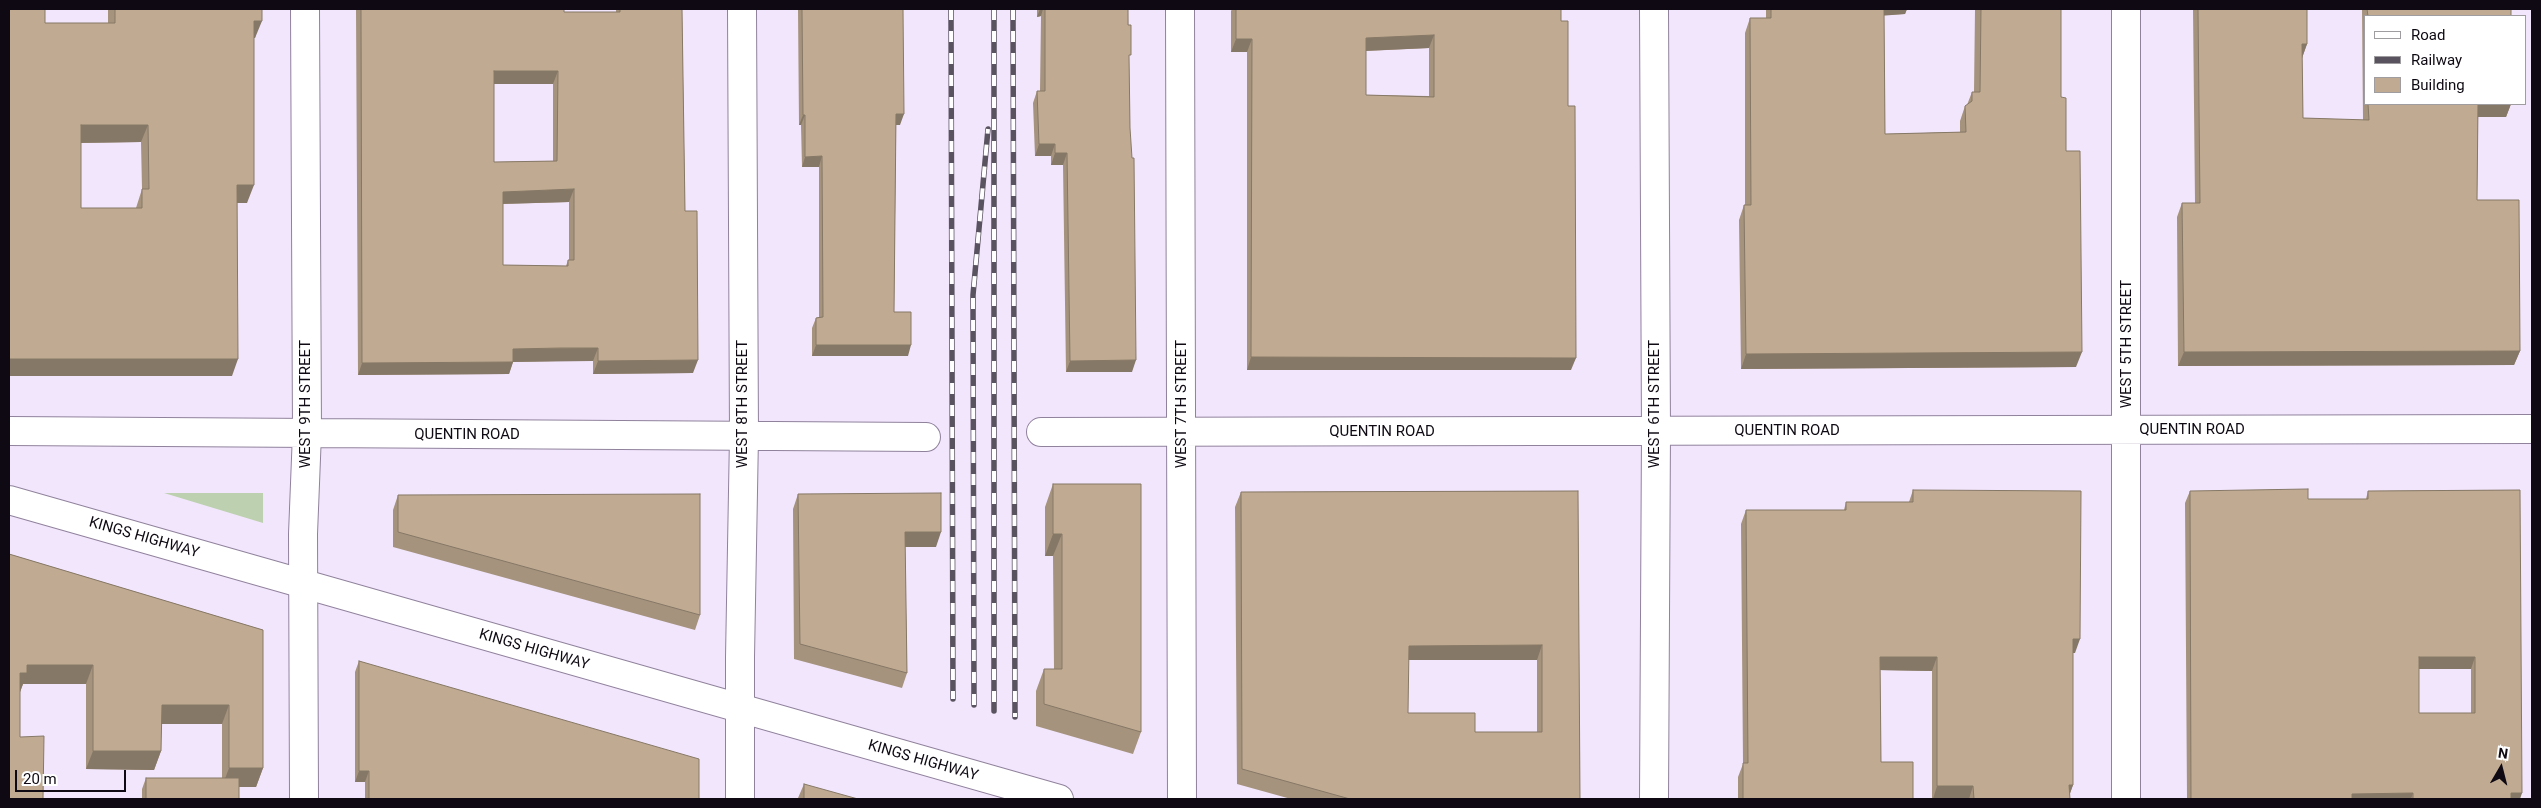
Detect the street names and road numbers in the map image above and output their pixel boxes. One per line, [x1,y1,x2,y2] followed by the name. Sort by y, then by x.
[2118,280,2136,408] street label: WEST 5TH STREET
[297,340,315,468] street label: WEST 9TH STREET
[734,340,752,468] street label: WEST 8TH STREET
[1173,340,1191,468] street label: WEST 7TH STREET
[1646,340,1664,468] street label: WEST 6TH STREET
[2139,421,2245,439] street label: QUENTIN ROAD
[1734,422,1840,440] street label: QUENTIN ROAD
[1329,423,1435,441] street label: QUENTIN ROAD
[414,426,520,444] street label: QUENTIN ROAD
[87,514,201,562] street label: KINGS HIGHWAY
[477,626,591,674] street label: KINGS HIGHWAY
[866,737,980,785] street label: KINGS HIGHWAY

